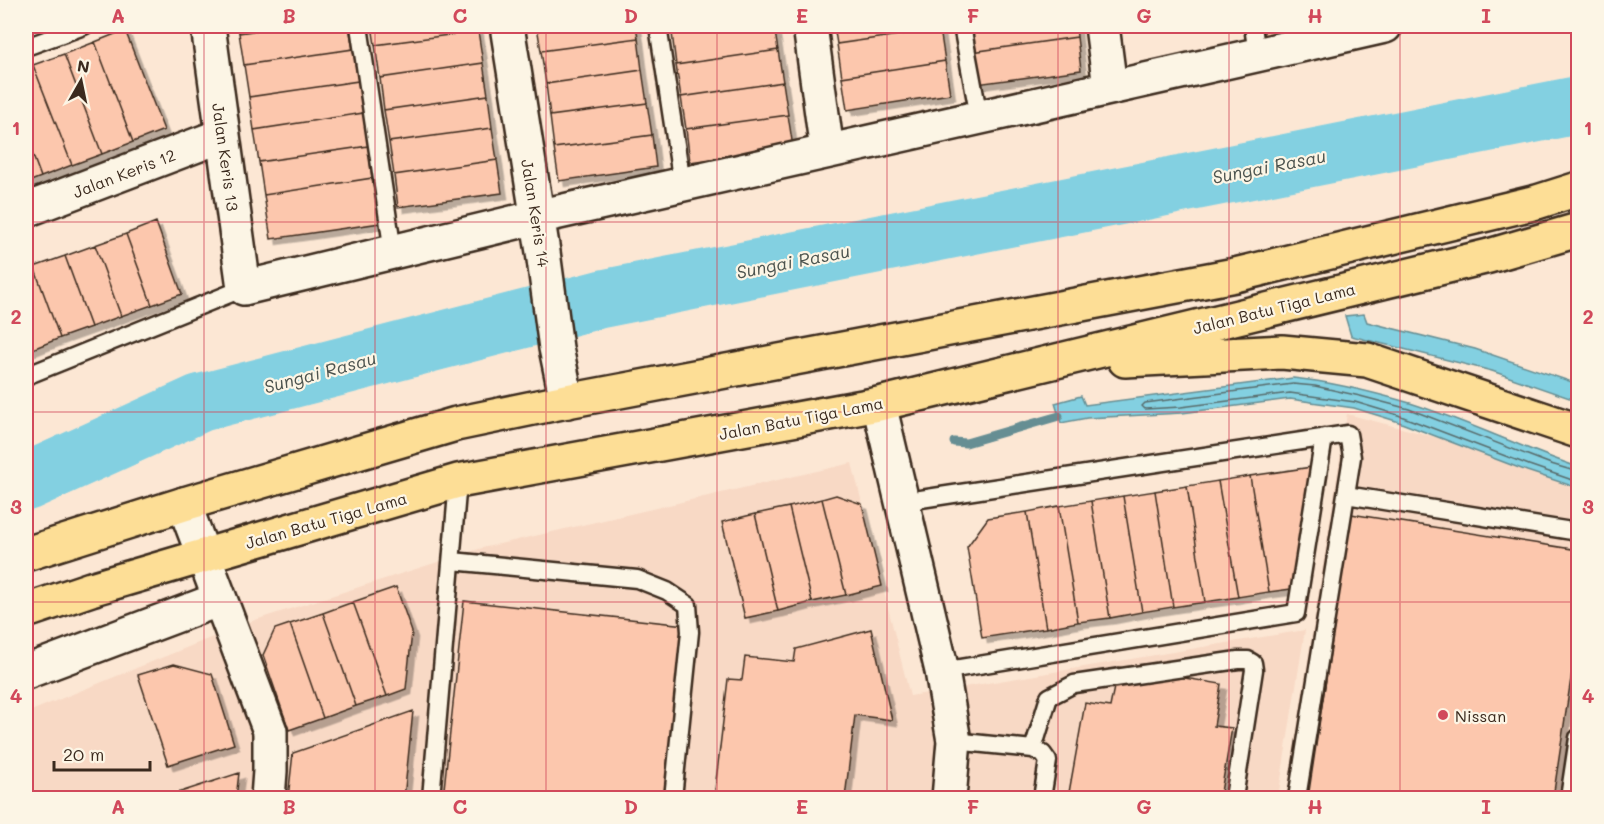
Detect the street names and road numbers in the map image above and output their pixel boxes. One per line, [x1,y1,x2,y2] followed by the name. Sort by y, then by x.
[208,102,244,212] street label: Jalan Keris 13
[70,144,178,202] street label: Jalan Keris 12
[517,158,555,269] street label: Jalan Keris 14
[1191,278,1357,338] street label: Jalan Batu Tiga Lama
[717,392,885,444] street label: Jalan Batu Tiga Lama
[243,487,409,553] street label: Jalan Batu Tiga Lama

